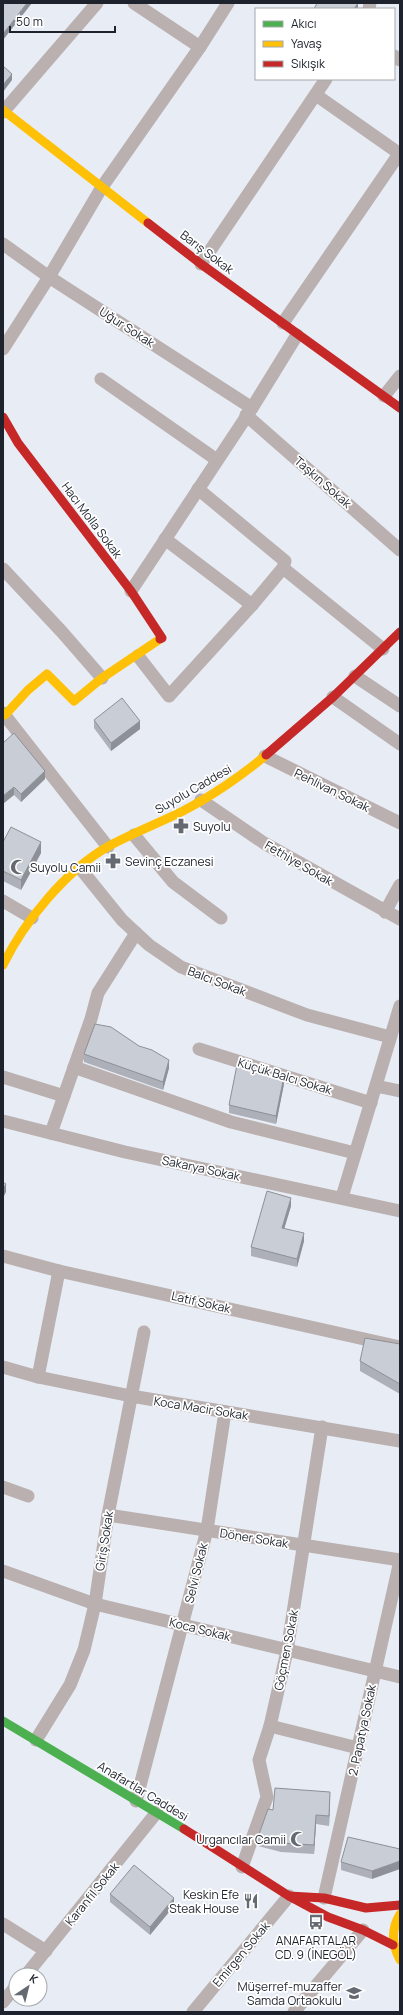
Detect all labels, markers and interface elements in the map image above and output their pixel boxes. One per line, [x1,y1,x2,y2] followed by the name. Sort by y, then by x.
[10,8,115,34] scale bar
[255,8,395,80] legend
[16,13,43,30] text: 50 m
[291,15,317,32] text: Akıcı
[291,35,322,52] text: Yavaş
[291,55,326,72] text: Sıkışık
[177,226,238,278] street label: Barış Sokak
[96,303,159,352] street label: Uğur Sokak
[291,452,356,512] street label: Taşkın Sokak
[58,478,127,562] street label: Hacı Molla Sokak
[152,760,234,818] street label: Suyolu Caddesi
[291,764,373,816] street label: Pehlivan Sokak
[172,817,190,835] pharmacy icon: Suyolu
[193,818,231,835] place label: Suyolu
[262,837,337,890] street label: Fethiye Sokak
[104,852,122,870] pharmacy icon: Sevinç Eczanesi
[125,853,214,870] place label: Sevinç Eczanesi
[9,858,27,876] mosque icon: Suyolu Camii
[30,859,101,876] place label: Suyolu Camii
[185,962,250,1000] street label: Balcı Sokak
[236,1054,335,1099] street label: Küçük Balcı Sokak
[161,1151,243,1185] street label: Sakarya Sokak
[170,1287,233,1317] street label: Latif Sokak
[153,1392,250,1424] street label: Koca Macir Sokak
[91,1509,117,1572] street label: Giriş Sokak
[219,1524,290,1552] street label: Döner Sokak
[180,1540,212,1605] street label: Selvi Sokak
[270,1607,302,1692] street label: Göçmen Sokak
[168,1613,233,1645] street label: Koca Sokak
[344,1682,380,1777] street label: 2. Papatya Sokak
[94,1757,192,1825] street label: Anafartlar Caddesi
[289,1830,307,1848] mosque icon: Urgancılar Camii
[196,1831,286,1848] place label: Urgancılar Camii
[61,1858,124,1929] street label: Karanfil Sokak
[169,1886,239,1917] place label: Keskin Efe Steak House
[242,1892,260,1910] restaurant icon: Keskin Efe Steak House
[307,1913,325,1931] bus stop icon: ANAFARTALAR CD. 9 (İNEGÖL)
[209,1917,274,1990] street label: Emirgen Sokak
[275,1932,357,1963] place label: ANAFARTALAR CD. 9 (İNEGÖL)
[8,1967,48,2007] north arrow
[27,1970,42,1987] text: K
[238,1978,343,2009] place label: Müşerref-muzaffer Samda Ortaokulu
[345,1984,363,2002] school or university icon: Müşerref-muzaffer Samda Ortaokulu

